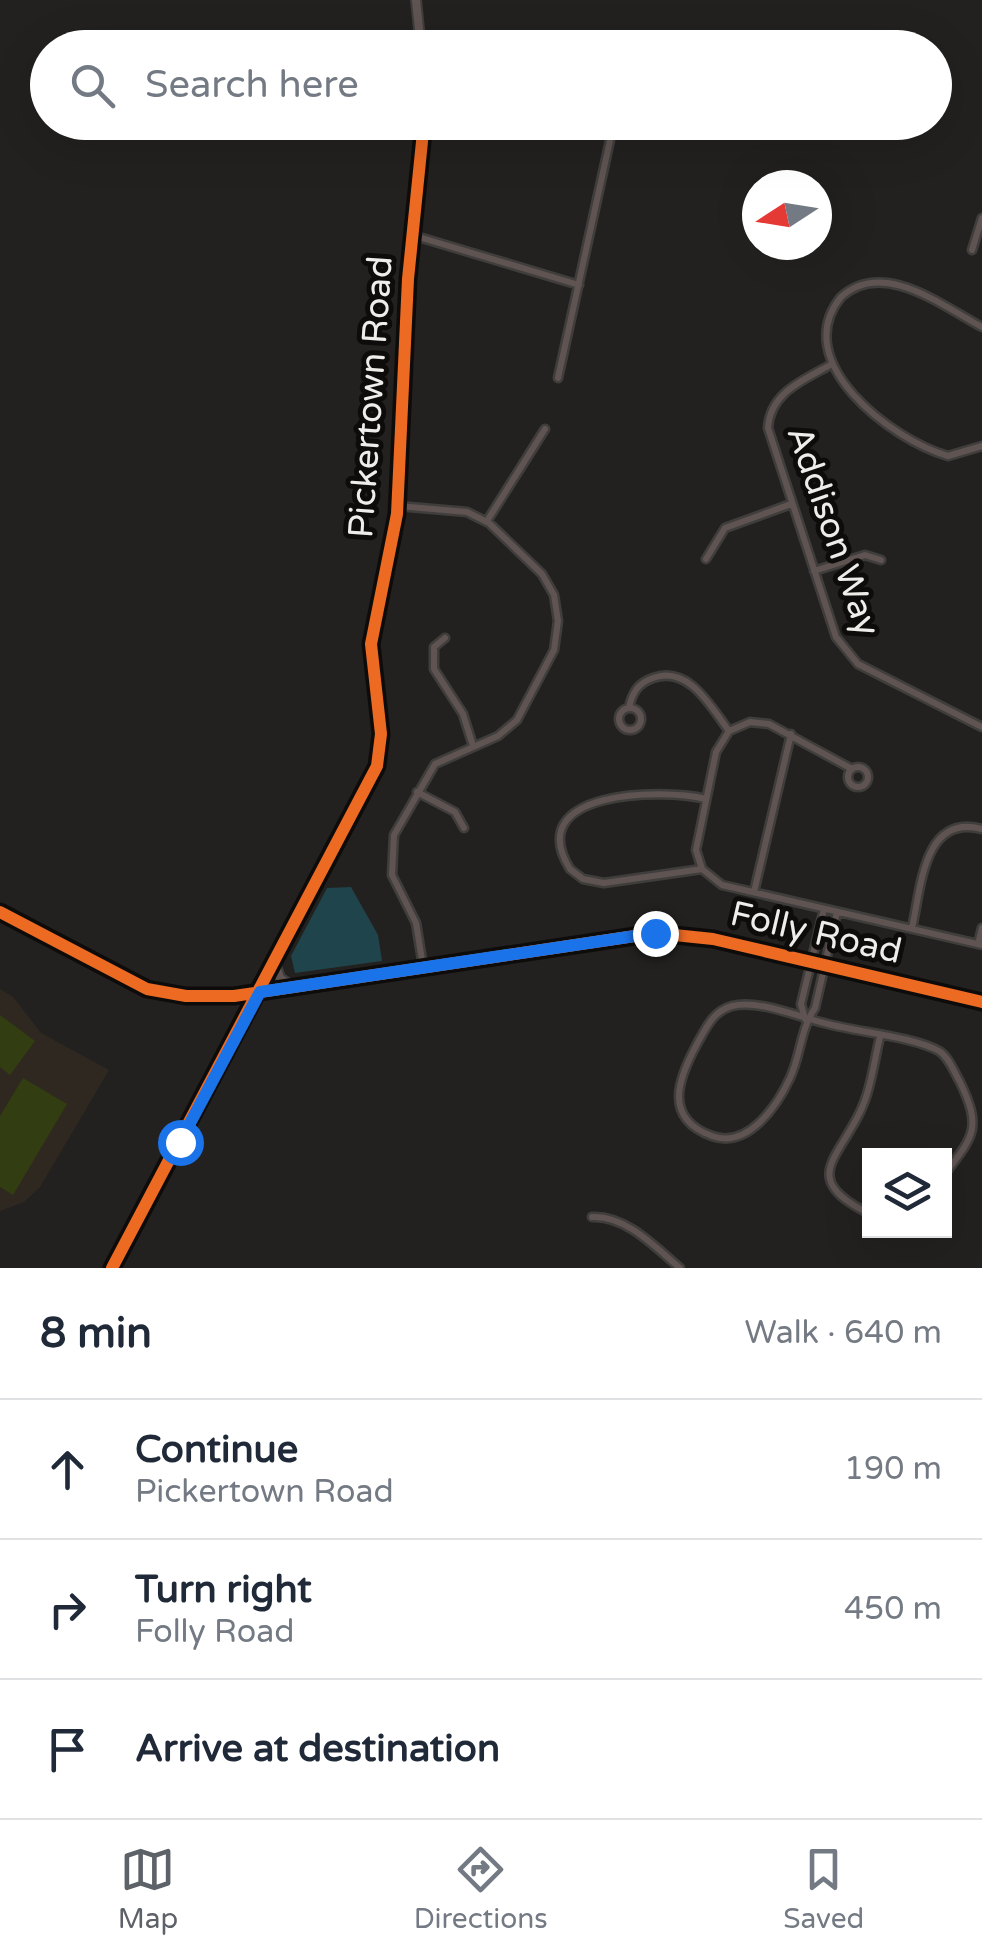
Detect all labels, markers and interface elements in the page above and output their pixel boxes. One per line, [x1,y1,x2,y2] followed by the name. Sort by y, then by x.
[30,30,952,140] search box
[65,58,120,113] icon: search
[145,62,359,108] text: Search here
[742,170,832,260] north arrow
[340,254,402,540] street label: Pickertown Road
[777,421,889,641] street label: Addison Way
[726,893,906,973] street label: Folly Road
[633,911,679,957] route end
[158,1120,204,1166] route start
[862,1148,952,1238] map controls
[862,1148,952,1238] button: layers
[40,1308,152,1359] text: 8 min
[745,1314,942,1352] text: Walk · 640 m
[135,1427,298,1473] text: Continue
[40,1442,95,1497] icon: ahead
[844,1450,942,1488] text: 190 m
[135,1473,394,1511] text: Pickertown Road
[135,1567,312,1613] text: Turn right
[40,1582,95,1637] icon: right
[844,1590,942,1628] text: 450 m
[135,1613,295,1651] text: Folly Road
[40,1722,95,1777] icon: arrive
[135,1726,500,1772] text: Arrive at destination
[118,1842,178,1936] tab: Map
[414,1842,548,1936] tab: Directions
[783,1842,864,1936] tab: Saved

